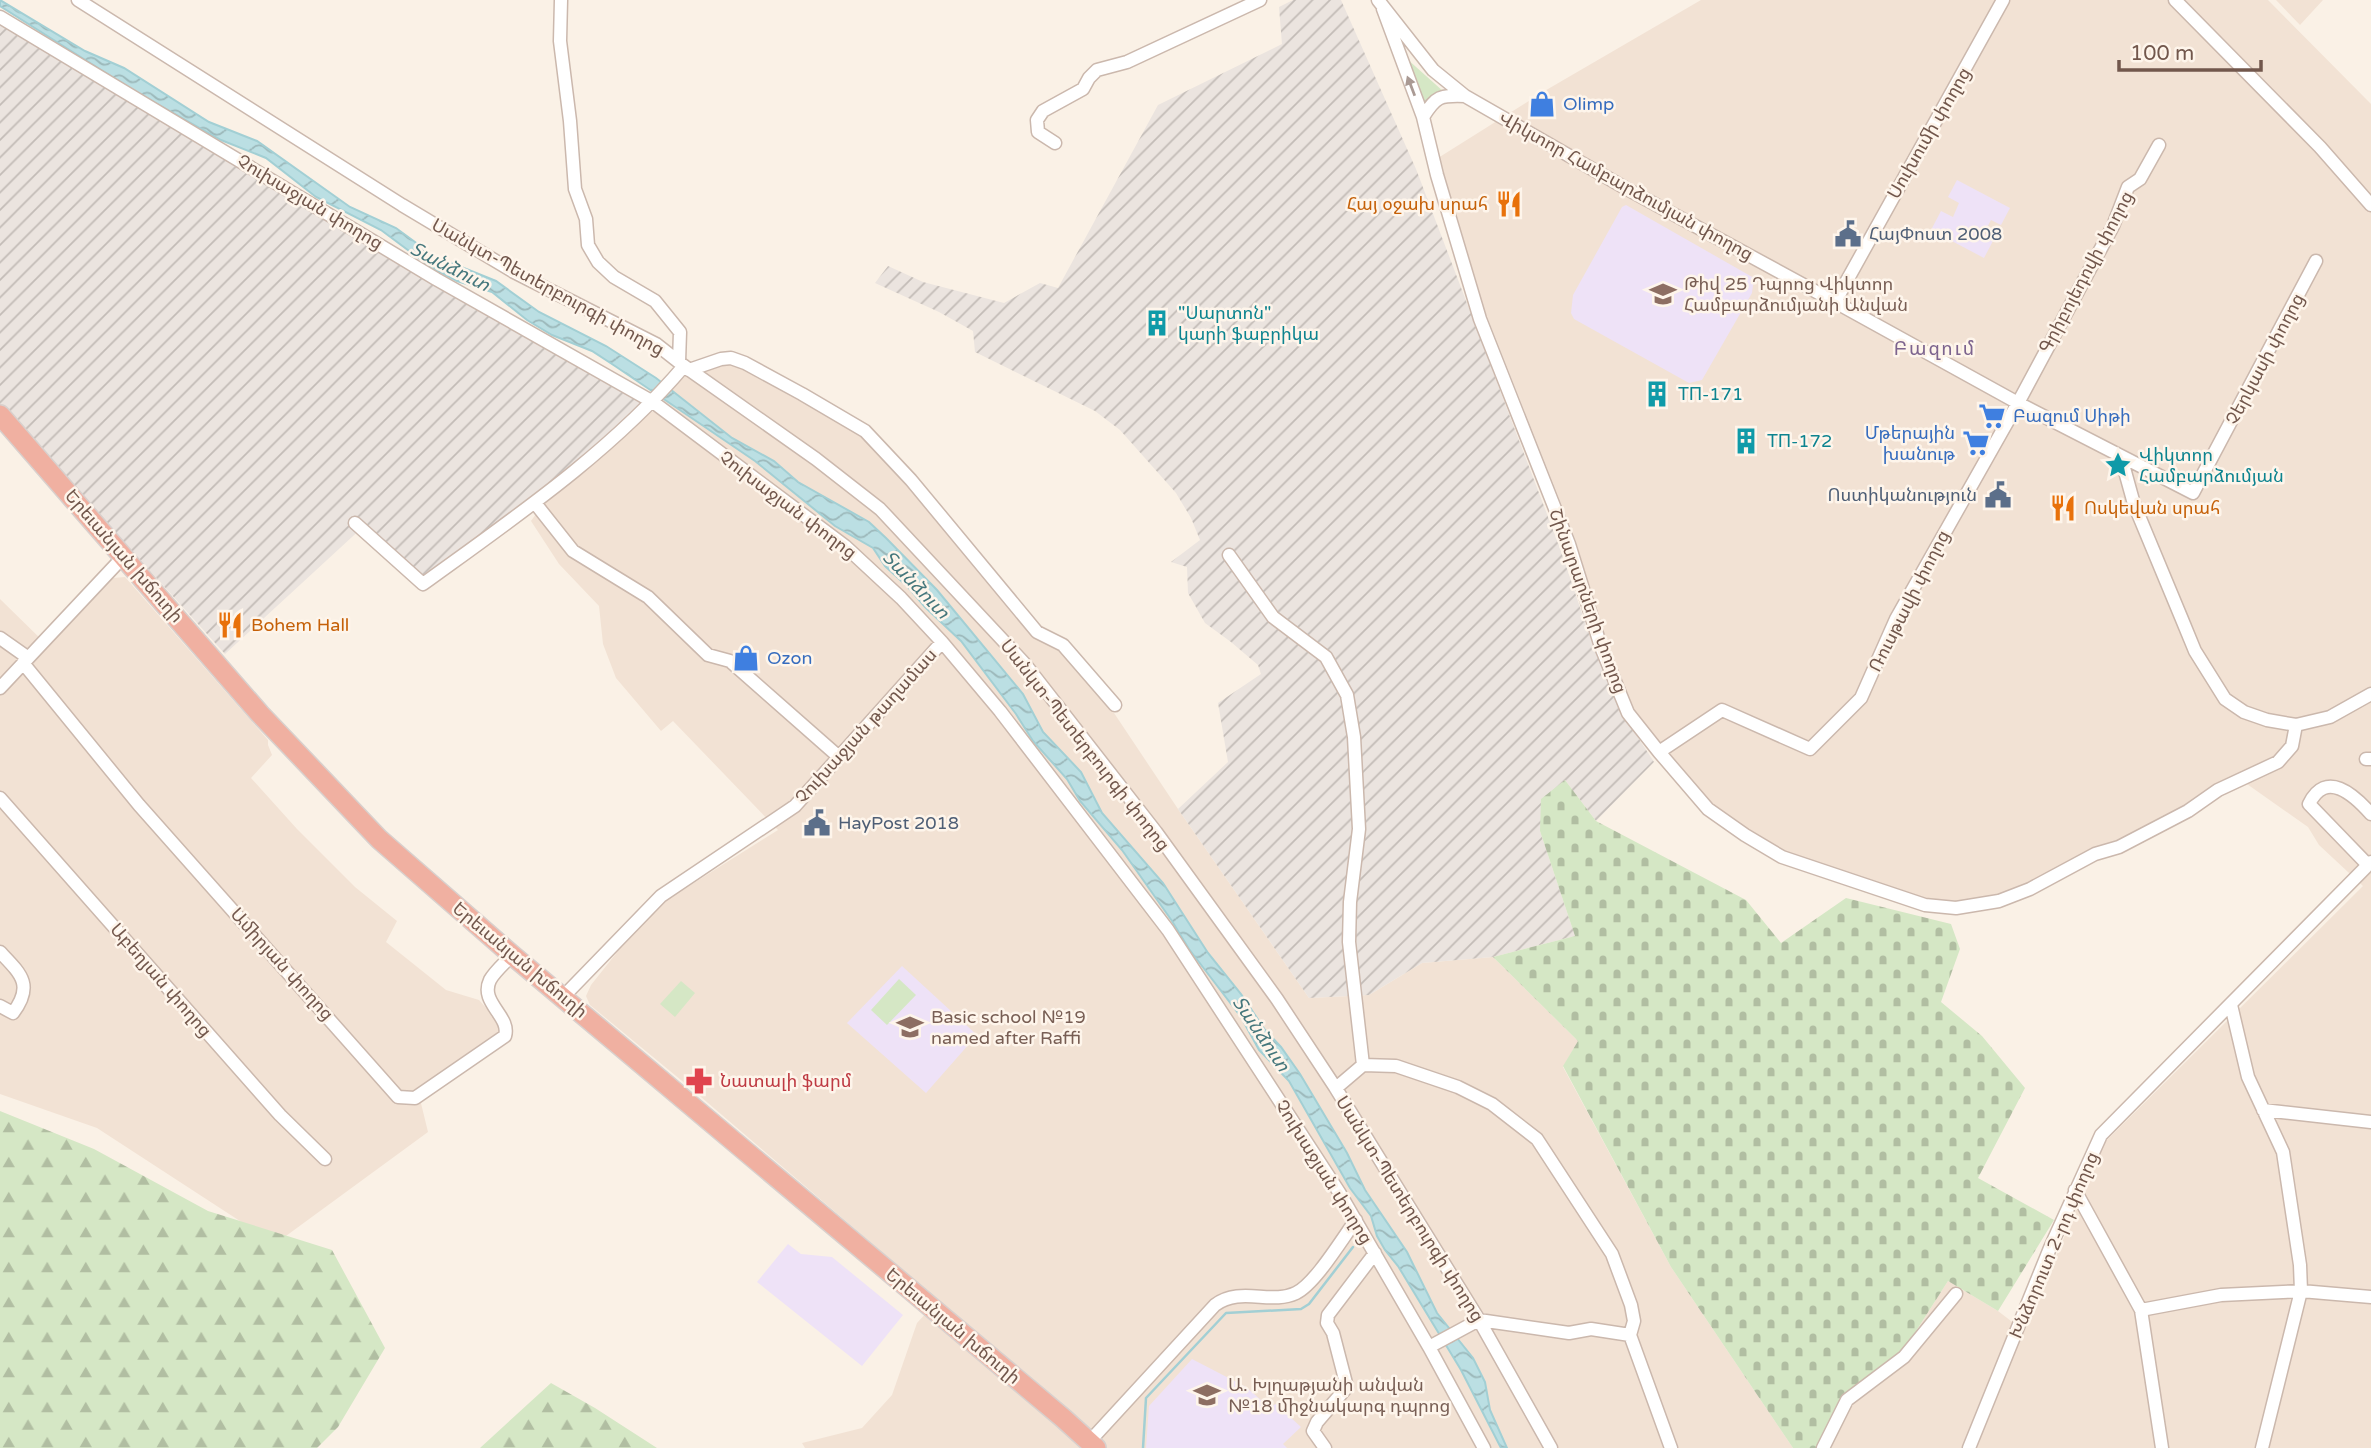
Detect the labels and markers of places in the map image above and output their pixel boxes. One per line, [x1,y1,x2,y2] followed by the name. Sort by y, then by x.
[1527,89,1557,119] shop icon: Olimp
[1563,93,1614,115] place label: Olimp
[1494,189,1524,219] restaurant icon: Հայ օջախ սրահ
[1347,193,1488,215] place label: Հայ օջախ սրահ
[1833,219,1863,249] public building icon: ՀայՓոստ 2008
[1869,223,2002,245] place label: ՀայՓոստ 2008
[1684,273,1908,316] place label: Թիվ 25 Դպրոց Վիկտոր Համբարձումյանի Անվան
[1648,279,1678,309] school or university icon: Թիվ 25 Դպրոց Վիկտոր Համբարձումյանի Անվան
[1178,302,1319,345] place label: "Սարտոն" կարի ֆաբրիկա
[1142,308,1172,338] building icon: "Սարտոն" կարի ֆաբրիկա
[1642,379,1672,409] building icon: ТП-171
[1678,383,1743,405] place label: ТП-171
[1977,401,2007,431] supermarket icon: Բազում Սիթի
[2013,405,2131,427] place label: Բազում Սիթի
[1865,422,1956,465] place label: Մթերային խանութ
[1731,426,1761,456] building icon: ТП-172
[1961,428,1991,458] supermarket icon: Մթերային խանութ
[1767,430,1832,452] place label: ТП-172
[2139,444,2284,487] place label: Վիկտոր Համբարձումյան
[2103,450,2133,480] place icon: Վիկտոր Համբարձումյան
[1983,480,2013,510] public building icon: Ոստիկանություն
[1827,484,1977,506] place label: Ոստիկանություն
[2048,493,2078,523] restaurant icon: Ոսկեվան սրահ
[2084,497,2220,519] place label: Ոսկեվան սրահ
[215,610,245,640] restaurant icon: Bohem Hall
[251,614,349,636] place label: Bohem Hall
[731,643,761,673] shop icon: Ozon
[767,647,813,669] place label: Ozon
[802,808,832,838] public building icon: HayPost 2018
[838,812,959,834] place label: HayPost 2018
[931,1006,1086,1049] place label: Basic school №19 named after Raffi
[895,1012,925,1042] school or university icon: Basic school №19 named after Raffi
[684,1066,714,1096] pharmacy icon: Նատալի ֆարմ
[720,1070,852,1092] place label: Նատալի ֆարմ
[1228,1374,1450,1417] place label: Ա. Խլղաթյանի անվան №18 միջնակարգ դպրոց
[1192,1380,1222,1410] school or university icon: Ա. Խլղաթյանի անվան №18 միջնակարգ դպրոց

